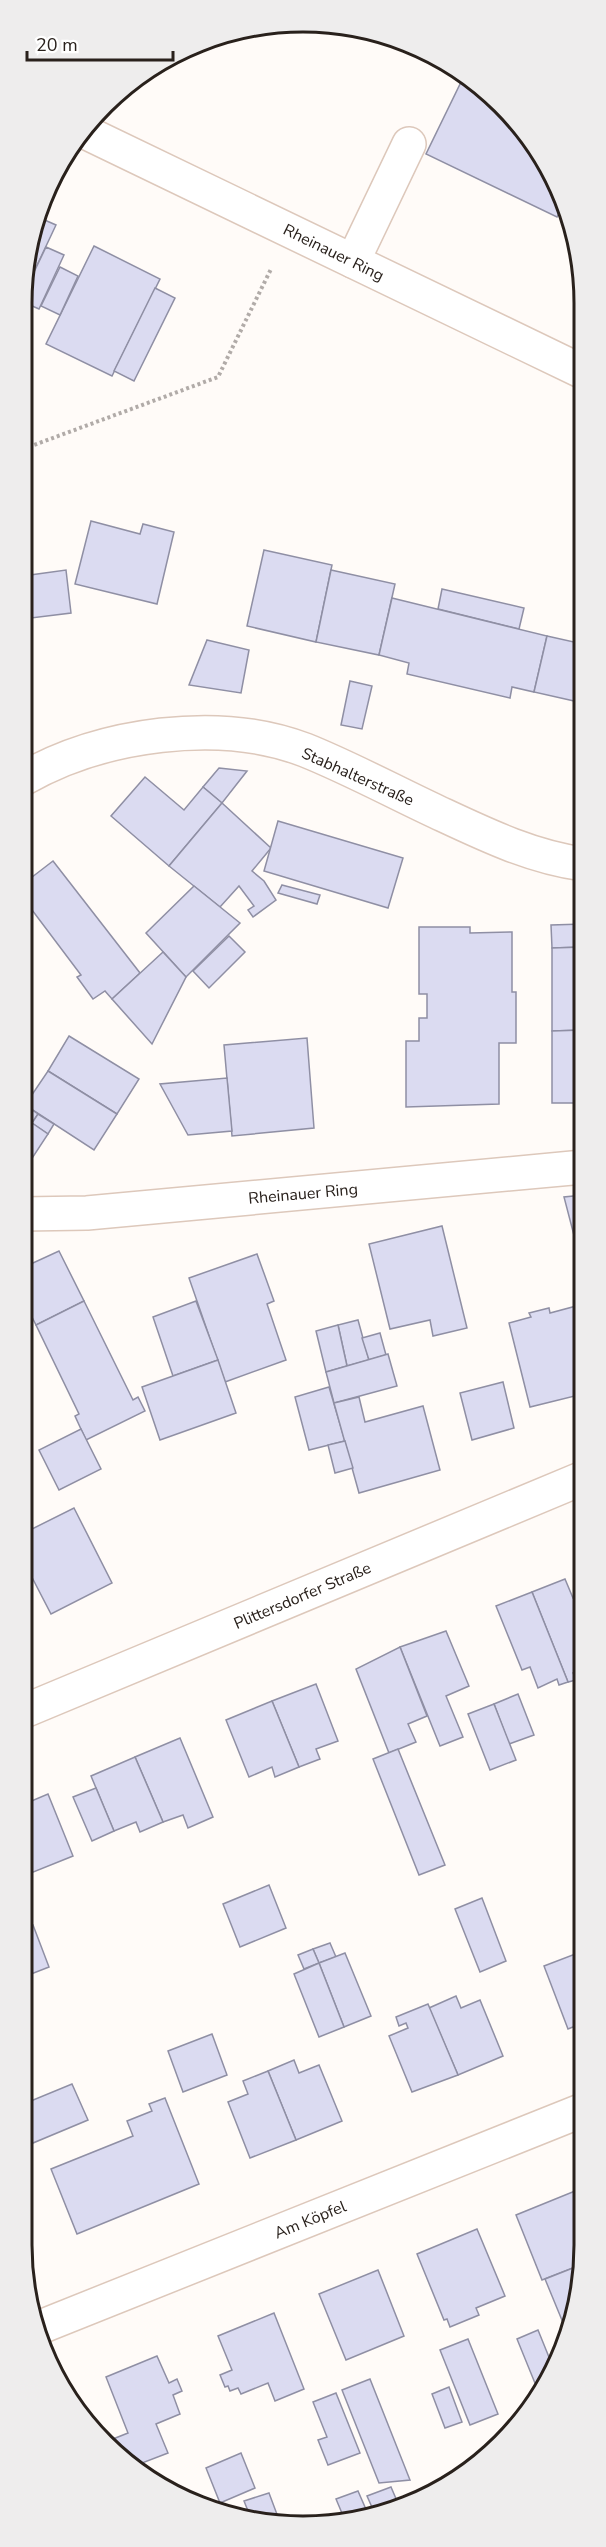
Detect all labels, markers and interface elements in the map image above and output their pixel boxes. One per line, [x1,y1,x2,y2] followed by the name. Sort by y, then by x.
[27,24,172,62] scale bar
[36,33,78,57] text: 20 m
[279,219,388,287] street label: Rheinauer Ring
[298,742,417,812] street label: Stabhalterstraße
[247,1178,359,1210] street label: Rheinauer Ring
[230,1557,374,1635] street label: Plittersdorfer Straße
[271,2195,350,2244] street label: Am Köpfel

